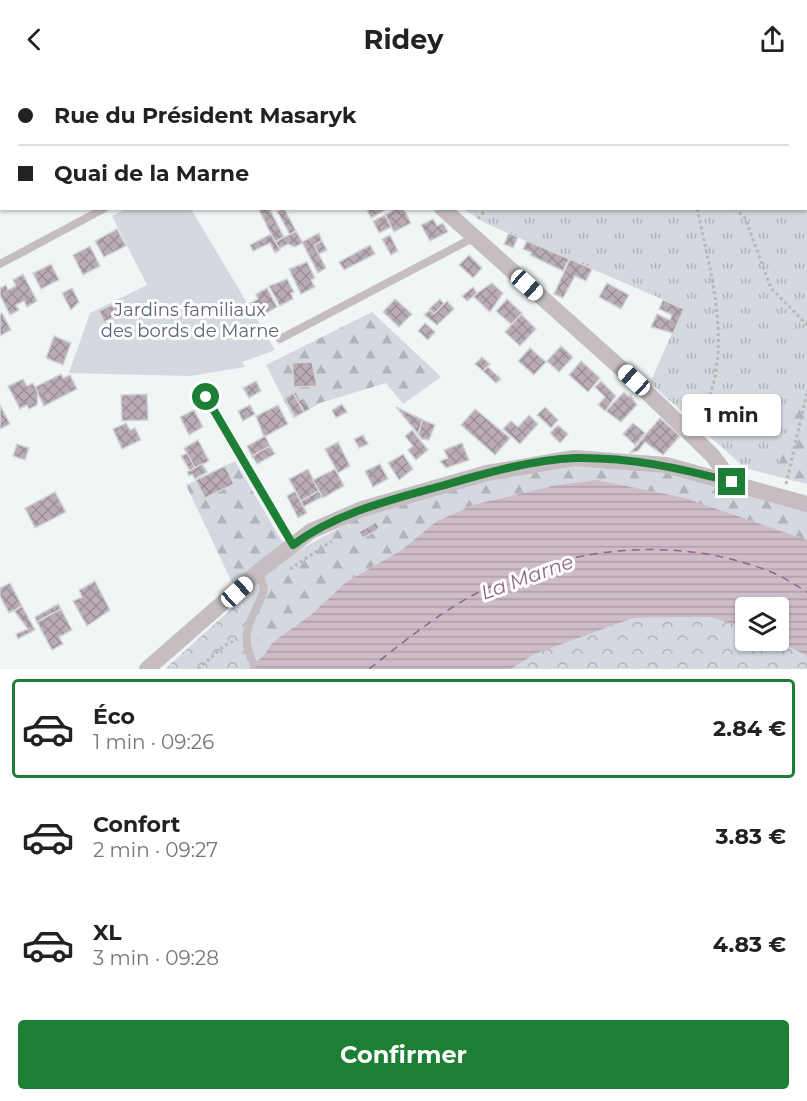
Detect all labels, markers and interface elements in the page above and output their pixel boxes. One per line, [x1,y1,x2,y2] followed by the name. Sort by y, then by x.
[18,23,51,56] icon: back
[364,23,443,56] text: Ridey
[756,23,789,56] icon: share
[54,102,356,129] text: Rue du Président Masaryk
[54,160,249,187] text: Quai de la Marne
[508,266,546,304] car
[101,299,279,342] park label: Jardins familiaux des bords de Marne
[615,361,653,399] car
[192,383,219,410] route start
[682,395,782,437] callout: 1 min
[704,403,759,427] text: 1 min
[718,468,745,495] route end
[478,549,576,605] water label: La Marne
[218,573,256,611] car
[735,597,789,651] map controls
[735,597,789,651] button: layers
[21,702,75,756] icon: car
[93,703,135,730] text: Éco
[713,715,786,742] text: 2.84 €
[93,730,214,754] text: 1 min · 09:26
[21,810,75,864] icon: car
[93,811,180,838] text: Confort
[715,823,786,850] text: 3.83 €
[93,838,218,862] text: 2 min · 09:27
[21,918,75,972] icon: car
[93,919,122,946] text: XL
[713,931,786,958] text: 4.83 €
[93,946,219,970] text: 3 min · 09:28
[18,1020,789,1089] button: Confirmer

